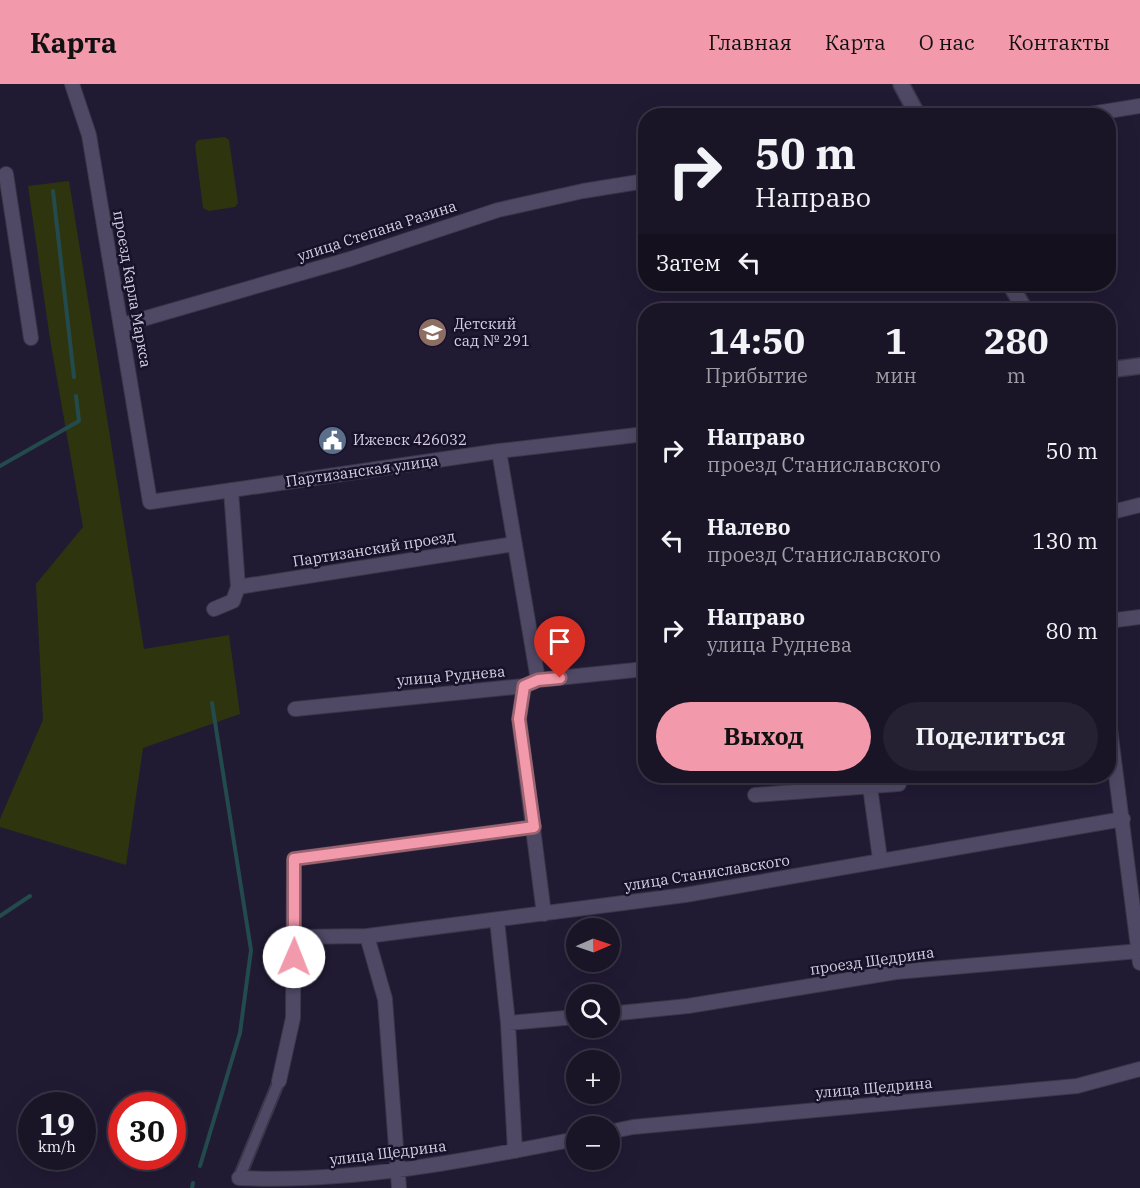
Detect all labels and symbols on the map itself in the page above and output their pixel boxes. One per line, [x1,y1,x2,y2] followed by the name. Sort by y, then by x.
[295,196,459,265] street label: улица Степана Разина
[109,209,156,369] street label: проезд Карла Маркса
[454,314,530,350] place label: Детский сад № 291
[417,317,449,349] school or university icon: Детский сад № 291
[316,424,348,456] public building icon: Ижевск 426032
[353,430,467,449] place label: Ижевск 426032
[284,450,439,491] street label: Партизанская улица
[291,526,457,571] street label: Партизанский проезд
[534,616,585,678] pin
[396,661,506,690] street label: улица Руднева
[623,850,791,895] street label: улица Станиславского
[566,918,620,972] north arrow
[262,925,326,989] position arrow
[809,942,935,979] street label: проезд Щедрина
[815,1073,933,1102] street label: улица Щедрина
[108,1092,186,1170] speed limit sign: 30
[329,1136,447,1169] street label: улица Щедрина

